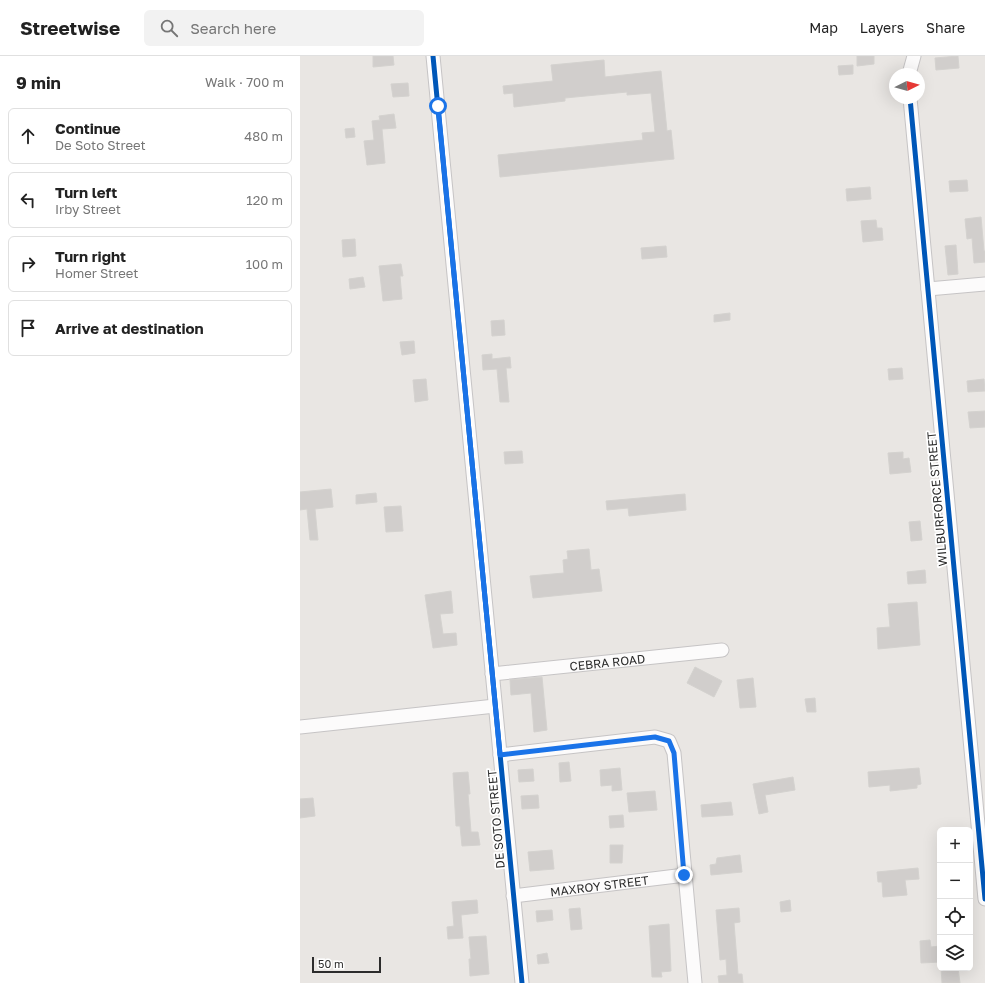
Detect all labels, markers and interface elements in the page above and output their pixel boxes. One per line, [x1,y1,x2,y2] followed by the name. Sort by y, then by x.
[144,10,424,46] search box
[20,16,120,39] text: Streetwise
[158,17,180,39] icon: search
[190,19,276,37] text: Search here
[809,19,838,36] text: Map
[860,19,904,36] text: Layers
[926,19,965,36] text: Share
[889,68,925,104] north arrow
[16,72,61,93] text: 9 min
[205,74,284,90] text: Walk · 700 m
[429,97,447,115] route start
[55,119,121,137] text: Continue
[17,125,39,147] icon: ahead
[244,128,283,144] text: 480 m
[55,137,146,153] text: De Soto Street
[55,183,117,201] text: Turn left
[17,189,39,211] icon: left
[246,192,283,208] text: 120 m
[55,201,121,217] text: Irby Street
[55,247,126,265] text: Turn right
[17,253,39,275] icon: right
[246,256,283,272] text: 100 m
[55,265,139,281] text: Homer Street
[17,317,39,339] icon: arrive
[55,319,204,337] text: Arrive at destination
[924,431,950,567] street label: WILBURFORCE STREET
[569,651,646,673] street label: CEBRA ROAD
[484,768,508,869] street label: DE SOTO STREET
[937,827,973,971] map controls
[937,827,973,863] button: +
[937,863,973,899] button: −
[675,866,693,884] route end
[549,872,650,899] street label: MAXROY STREET
[937,899,973,935] button: locate
[937,935,973,971] button: layers
[312,955,381,974] scale bar
[318,957,344,970] text: 50 m

